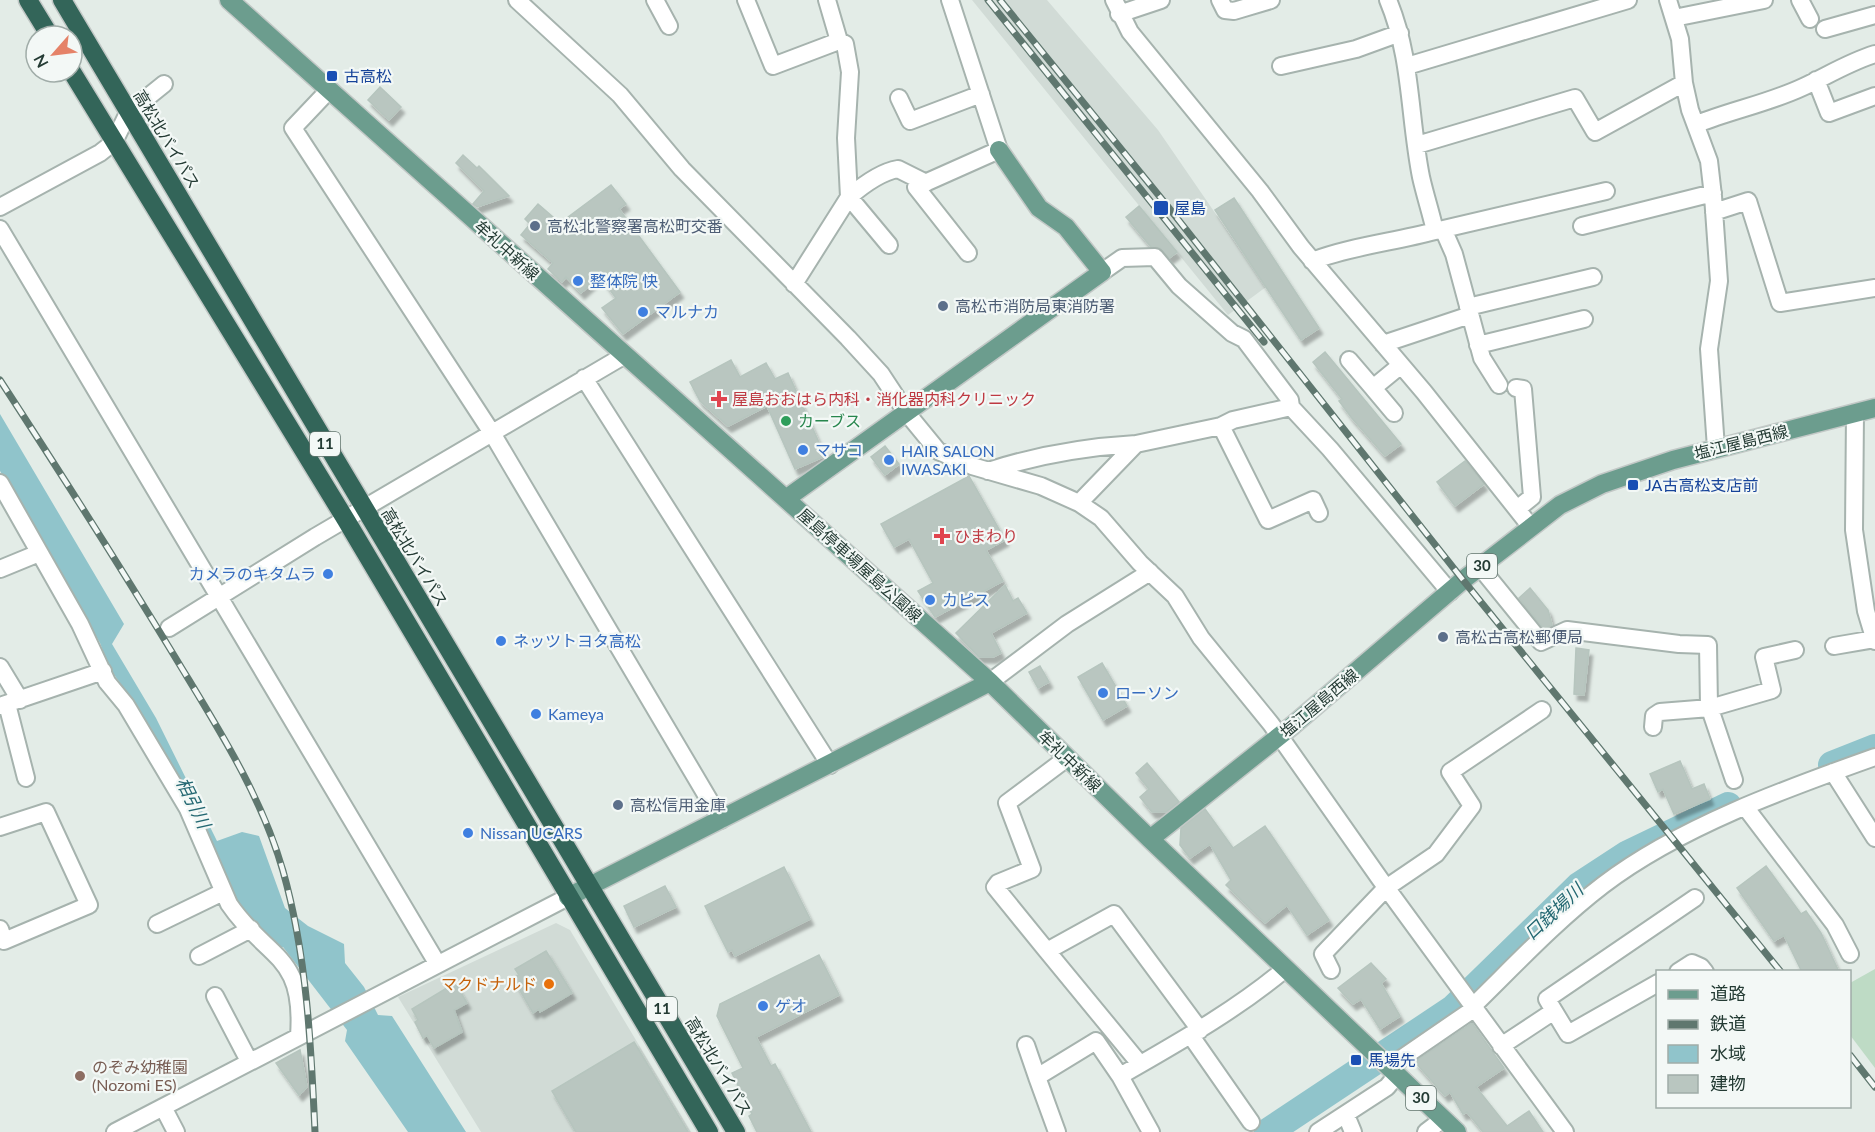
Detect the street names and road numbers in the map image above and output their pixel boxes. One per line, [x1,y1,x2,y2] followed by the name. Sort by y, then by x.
[131,86,204,192] street label: 高松北バイパス
[471,216,543,283] street label: 牟礼中新線
[1692,421,1790,462] street label: 塩江屋島西線
[310,432,340,456] road number: 11
[379,504,452,610] street label: 高松北バイパス
[795,504,926,625] street label: 屋島停車場屋島公園線
[1467,554,1497,578] road number: 30
[1276,664,1362,741] street label: 塩江屋島西線
[1035,726,1106,795] street label: 牟礼中新線
[647,997,677,1021] road number: 11
[683,1013,756,1119] street label: 高松北バイパス
[1406,1086,1436,1110] road number: 30

